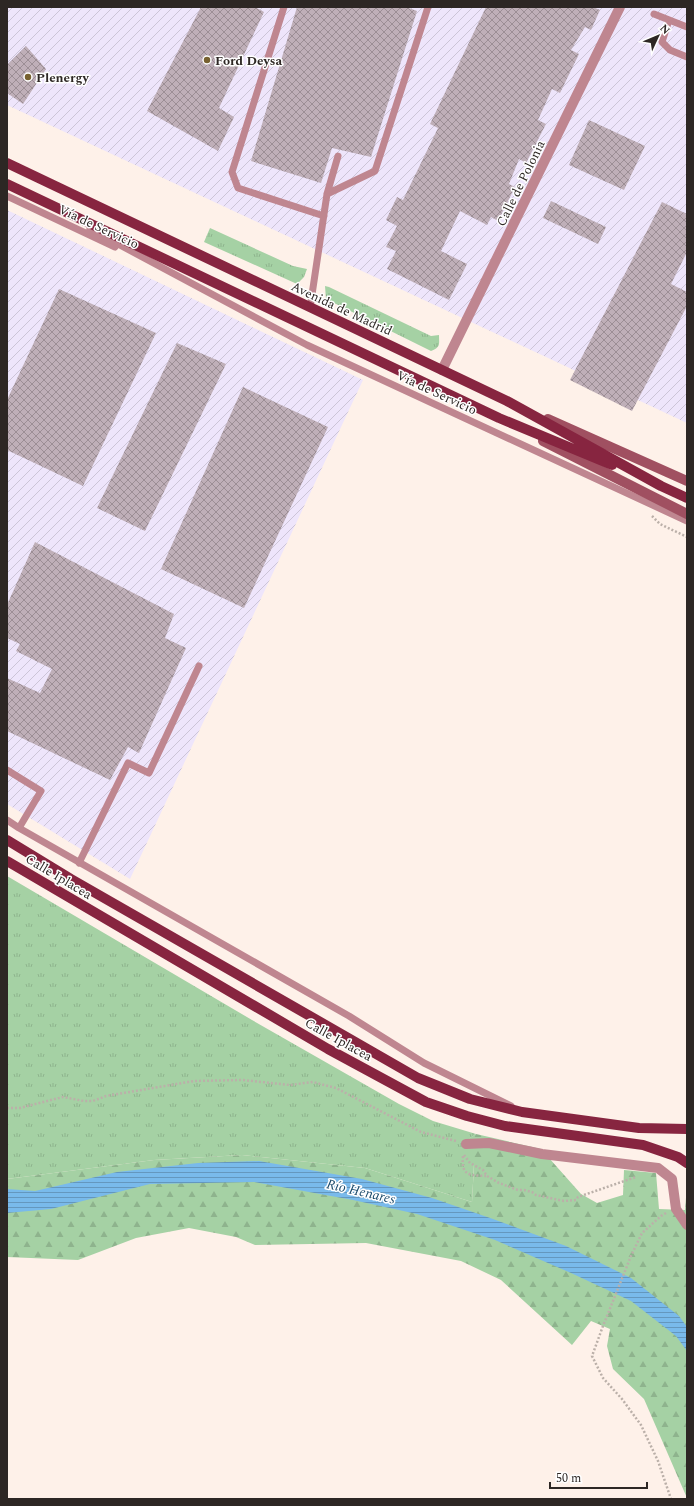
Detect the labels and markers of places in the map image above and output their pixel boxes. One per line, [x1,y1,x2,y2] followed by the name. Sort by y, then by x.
[215,51,282,71] place label: Ford Deysa
[202,55,212,65] marker: Ford Deysa
[36,68,90,88] place label: Plenergy
[23,72,33,82] marker: Plenergy

